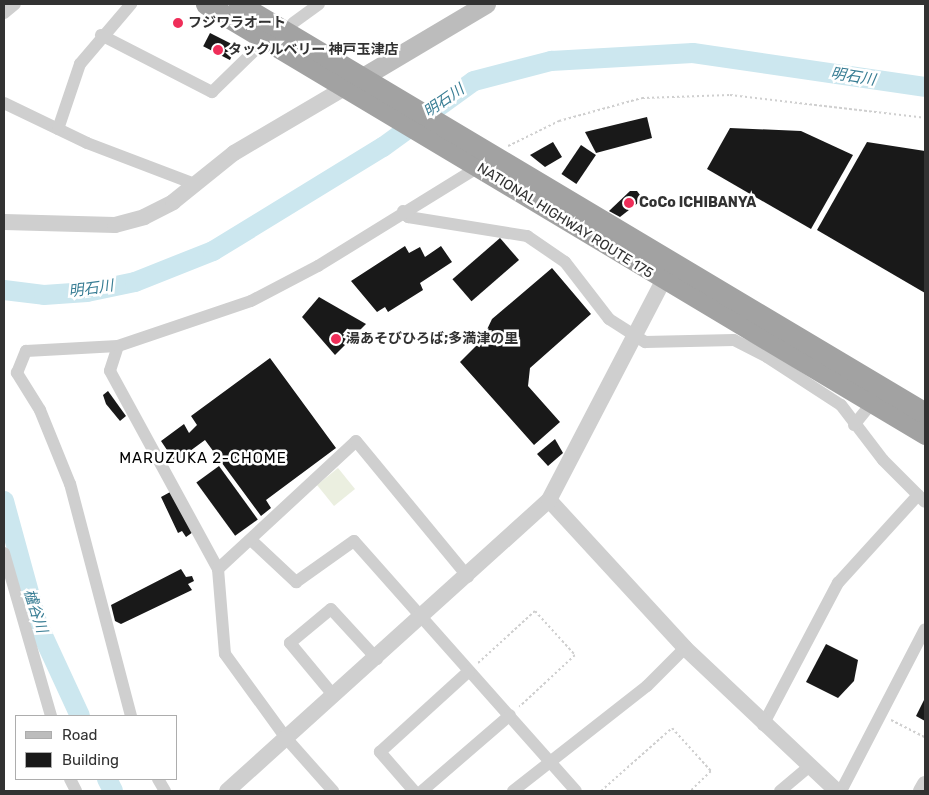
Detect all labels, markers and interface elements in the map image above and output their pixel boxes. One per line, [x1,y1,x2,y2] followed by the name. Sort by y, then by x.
[188,15,286,31] place label: フジワラオート
[172,17,184,29] marker: フジワラオート
[228,42,399,58] place label: タックルベリー 神戸玉津店
[212,44,224,56] marker: タックルベリー 神戸玉津店
[829,65,877,89] water label: 明石川
[420,81,468,121] water label: 明石川
[474,160,656,282] street label: NATIONAL HIGHWAY ROUTE 175
[639,195,756,211] place label: CoCo ICHIBANYA
[623,197,635,209] marker: CoCo ICHIBANYA
[67,277,115,301] water label: 明石川
[346,331,518,347] place label: 湯あそびひろば;多満津の里
[330,333,342,345] marker: 湯あそびひろば;多満津の里
[117,450,289,468] district label: MARUZUKA 2-CHOME
[19,587,51,635] water label: 櫨谷川
[15,715,178,780] legend
[62,726,98,744] text: Road
[62,751,119,769] text: Building

